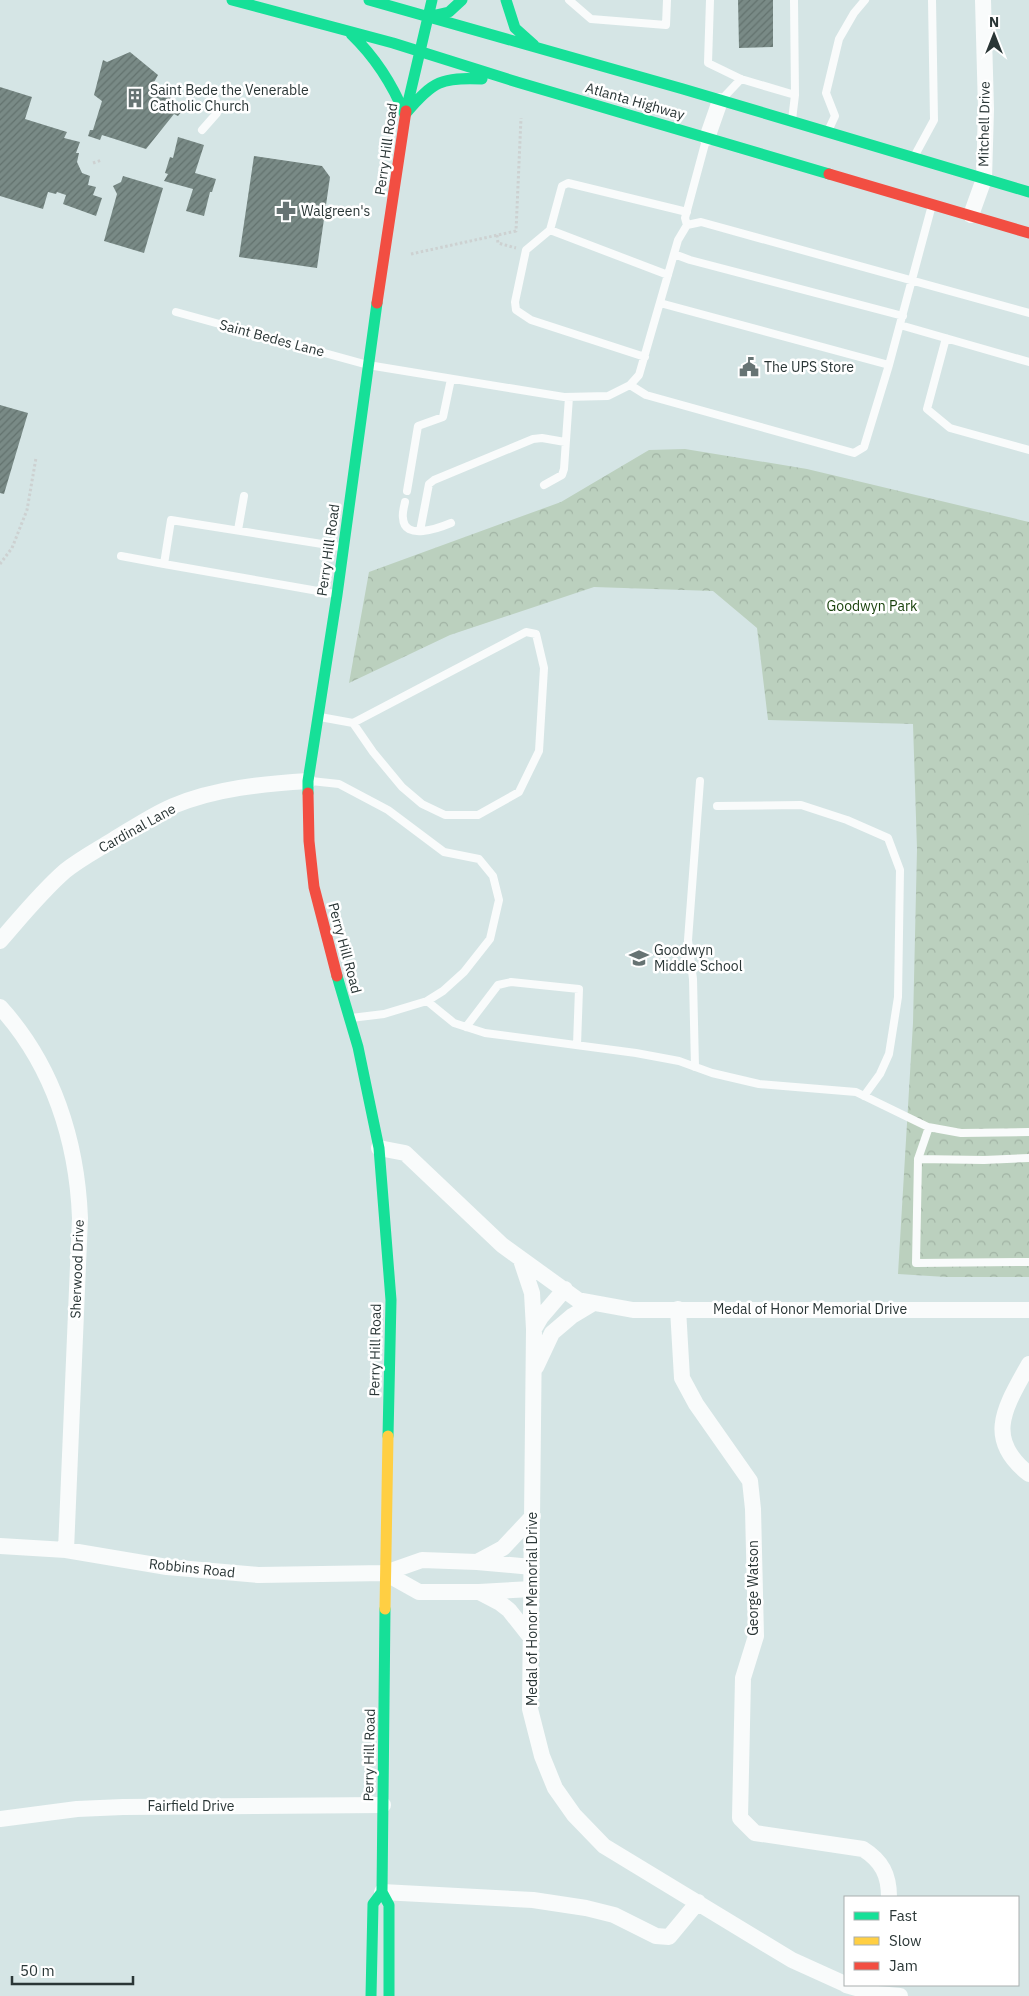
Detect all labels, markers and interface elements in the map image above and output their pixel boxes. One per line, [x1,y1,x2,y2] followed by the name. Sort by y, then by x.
[969,10,1019,60] north arrow
[989,13,999,31] text: N
[583,78,687,124] street label: Atlanta Highway
[150,81,309,115] place label: Saint Bede the Venerable Catholic Church
[974,81,994,167] street label: Mitchell Drive
[124,87,146,109] building icon: Saint Bede the Venerable Catholic Church
[371,102,401,196] street label: Perry Hill Road
[275,200,297,222] pharmacy icon: Walgreen's
[301,202,371,220] place label: Walgreen's
[217,315,327,361] street label: Saint Bedes Lane
[738,356,760,378] public building icon: The UPS Store
[764,358,854,376] place label: The UPS Store
[313,503,343,597] street label: Perry Hill Road
[827,597,918,615] park label: Goodwyn Park
[95,799,179,857] street label: Cardinal Lane
[324,901,366,995] street label: Perry Hill Road
[654,941,743,975] place label: Goodwyn Middle School
[628,947,650,969] school or university icon: Goodwyn Middle School
[66,1219,88,1319] street label: Sherwood Drive
[713,1300,907,1318] street label: Medal of Honor Memorial Drive
[365,1303,385,1397] street label: Perry Hill Road
[523,1512,541,1706] street label: Medal of Honor Memorial Drive
[744,1540,762,1636] street label: George Watson
[148,1555,236,1581] street label: Robbins Road
[359,1708,379,1802] street label: Perry Hill Road
[148,1797,235,1815] street label: Fairfield Drive
[844,1896,1019,1986] legend
[889,1906,917,1925] text: Fast
[889,1931,922,1950] text: Slow
[12,1954,134,1986] scale bar
[889,1956,918,1975] text: Jam
[20,1961,55,1980] text: 50 m

